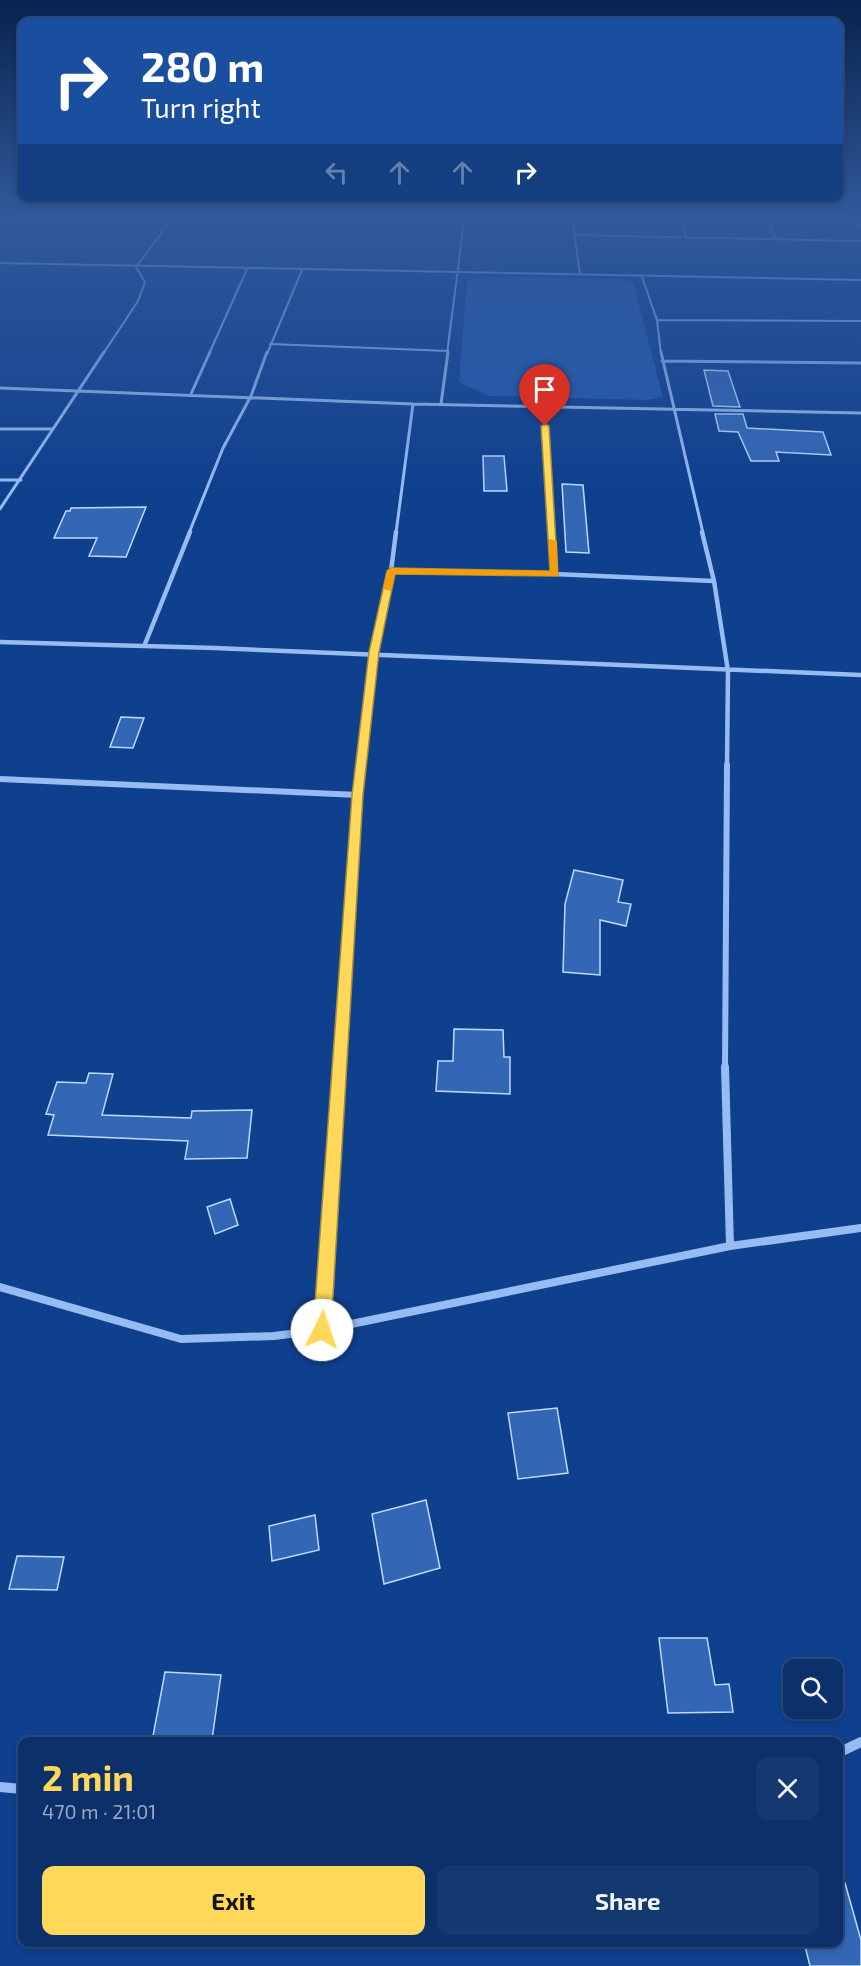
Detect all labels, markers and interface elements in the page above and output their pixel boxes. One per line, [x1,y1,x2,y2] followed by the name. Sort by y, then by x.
[141,40,264,90] text: 280 m
[42,42,120,120] icon: right
[141,91,261,123] text: Turn right
[320,156,353,189] icon: left
[383,156,416,189] icon: ahead
[446,156,479,189] icon: ahead
[509,156,542,189] icon: right
[519,364,570,426] pin
[528,373,561,406] icon: arrive
[290,1298,354,1362] position arrow
[783,1659,843,1719] map controls
[783,1659,843,1719] button: search
[42,1755,134,1798] text: 2 min
[756,1757,819,1820] button: close
[42,1799,156,1823] text: 470 m · 21:01
[42,1866,425,1935] button: Exit
[437,1866,819,1935] button: Share

